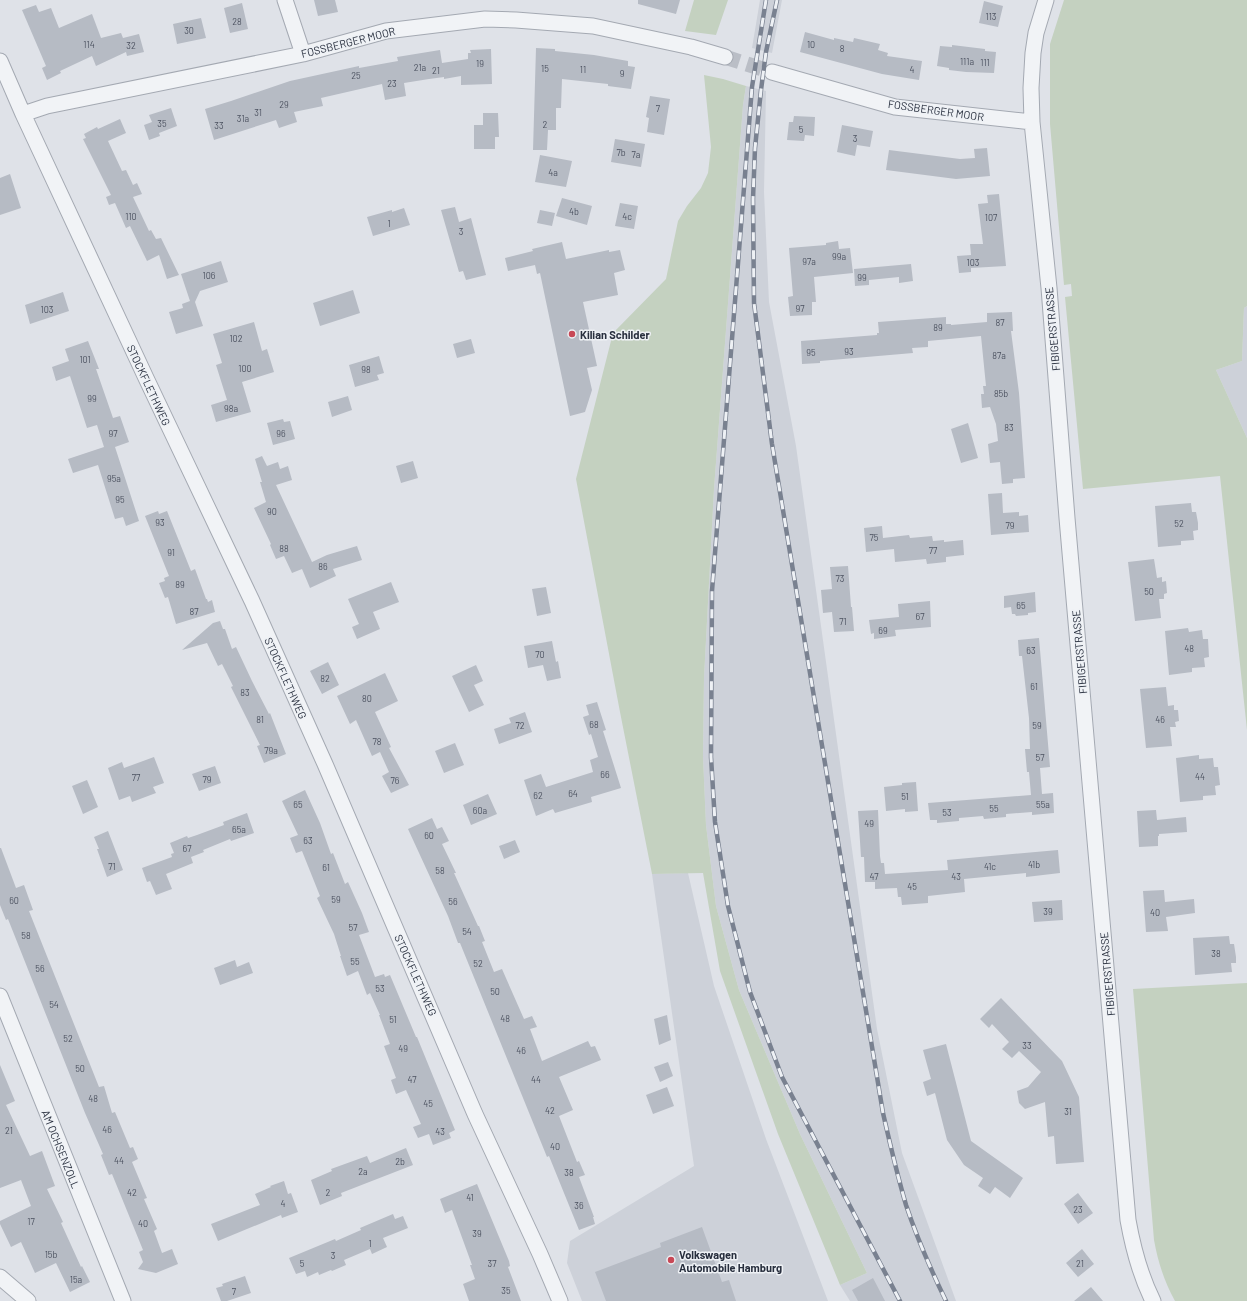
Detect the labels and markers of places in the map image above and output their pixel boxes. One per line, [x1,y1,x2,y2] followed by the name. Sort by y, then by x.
[580,328,650,341] place label: Kilian Schilder
[567,329,577,339] marker: Kilian Schilder
[679,1248,782,1274] place label: Volkswagen Automobile Hamburg
[666,1255,676,1265] marker: Volkswagen Automobile Hamburg

